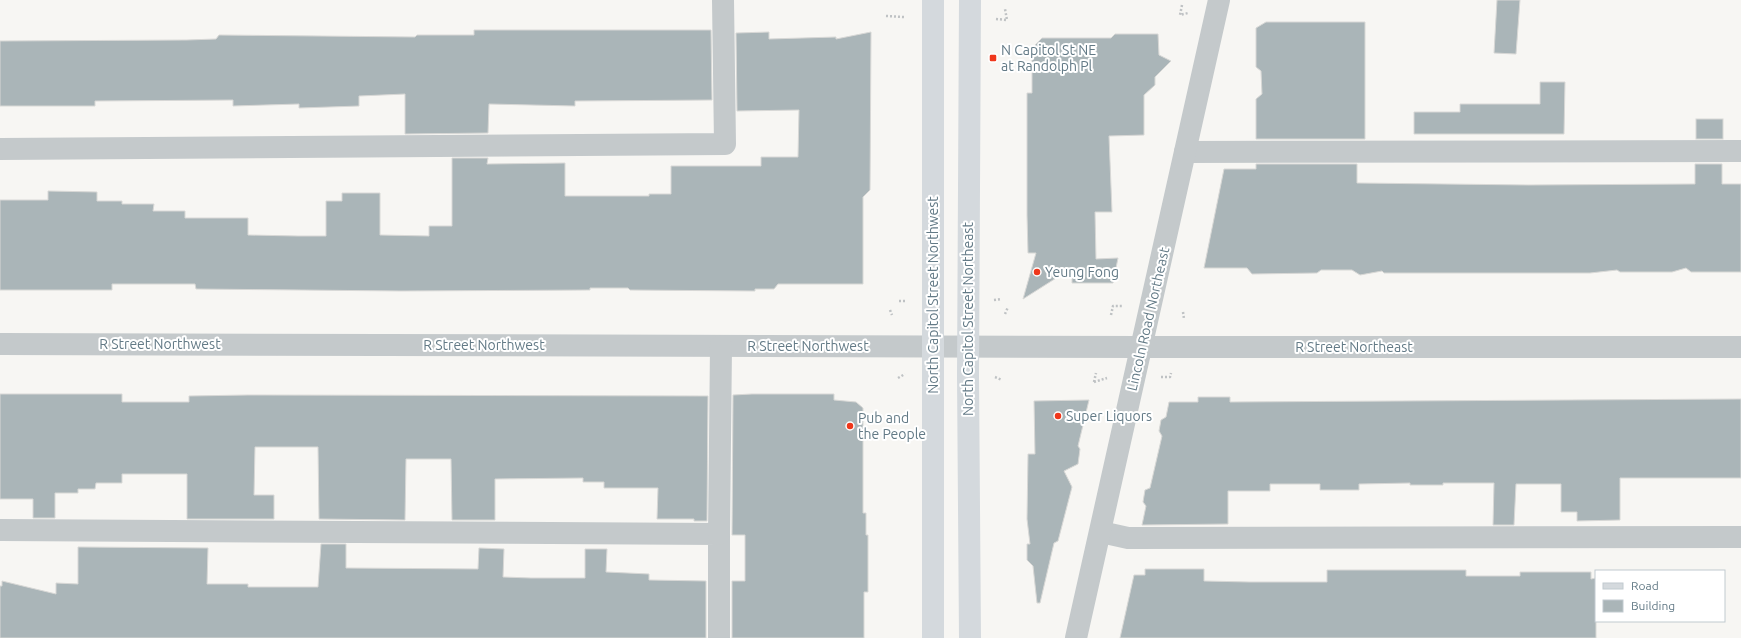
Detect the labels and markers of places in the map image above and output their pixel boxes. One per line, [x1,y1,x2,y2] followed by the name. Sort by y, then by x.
[1001,42,1096,74] place label: N Capitol St NE at Randolph Pl
[988,53,998,63] marker: N Capitol St NE at Randolph Pl
[1045,264,1119,280] place label: Yeung Fong
[1032,267,1042,277] marker: Yeung Fong
[1066,408,1152,424] place label: Super Liquors
[858,410,926,442] place label: Pub and the People
[1053,411,1063,421] marker: Super Liquors
[845,421,855,431] marker: Pub and the People

